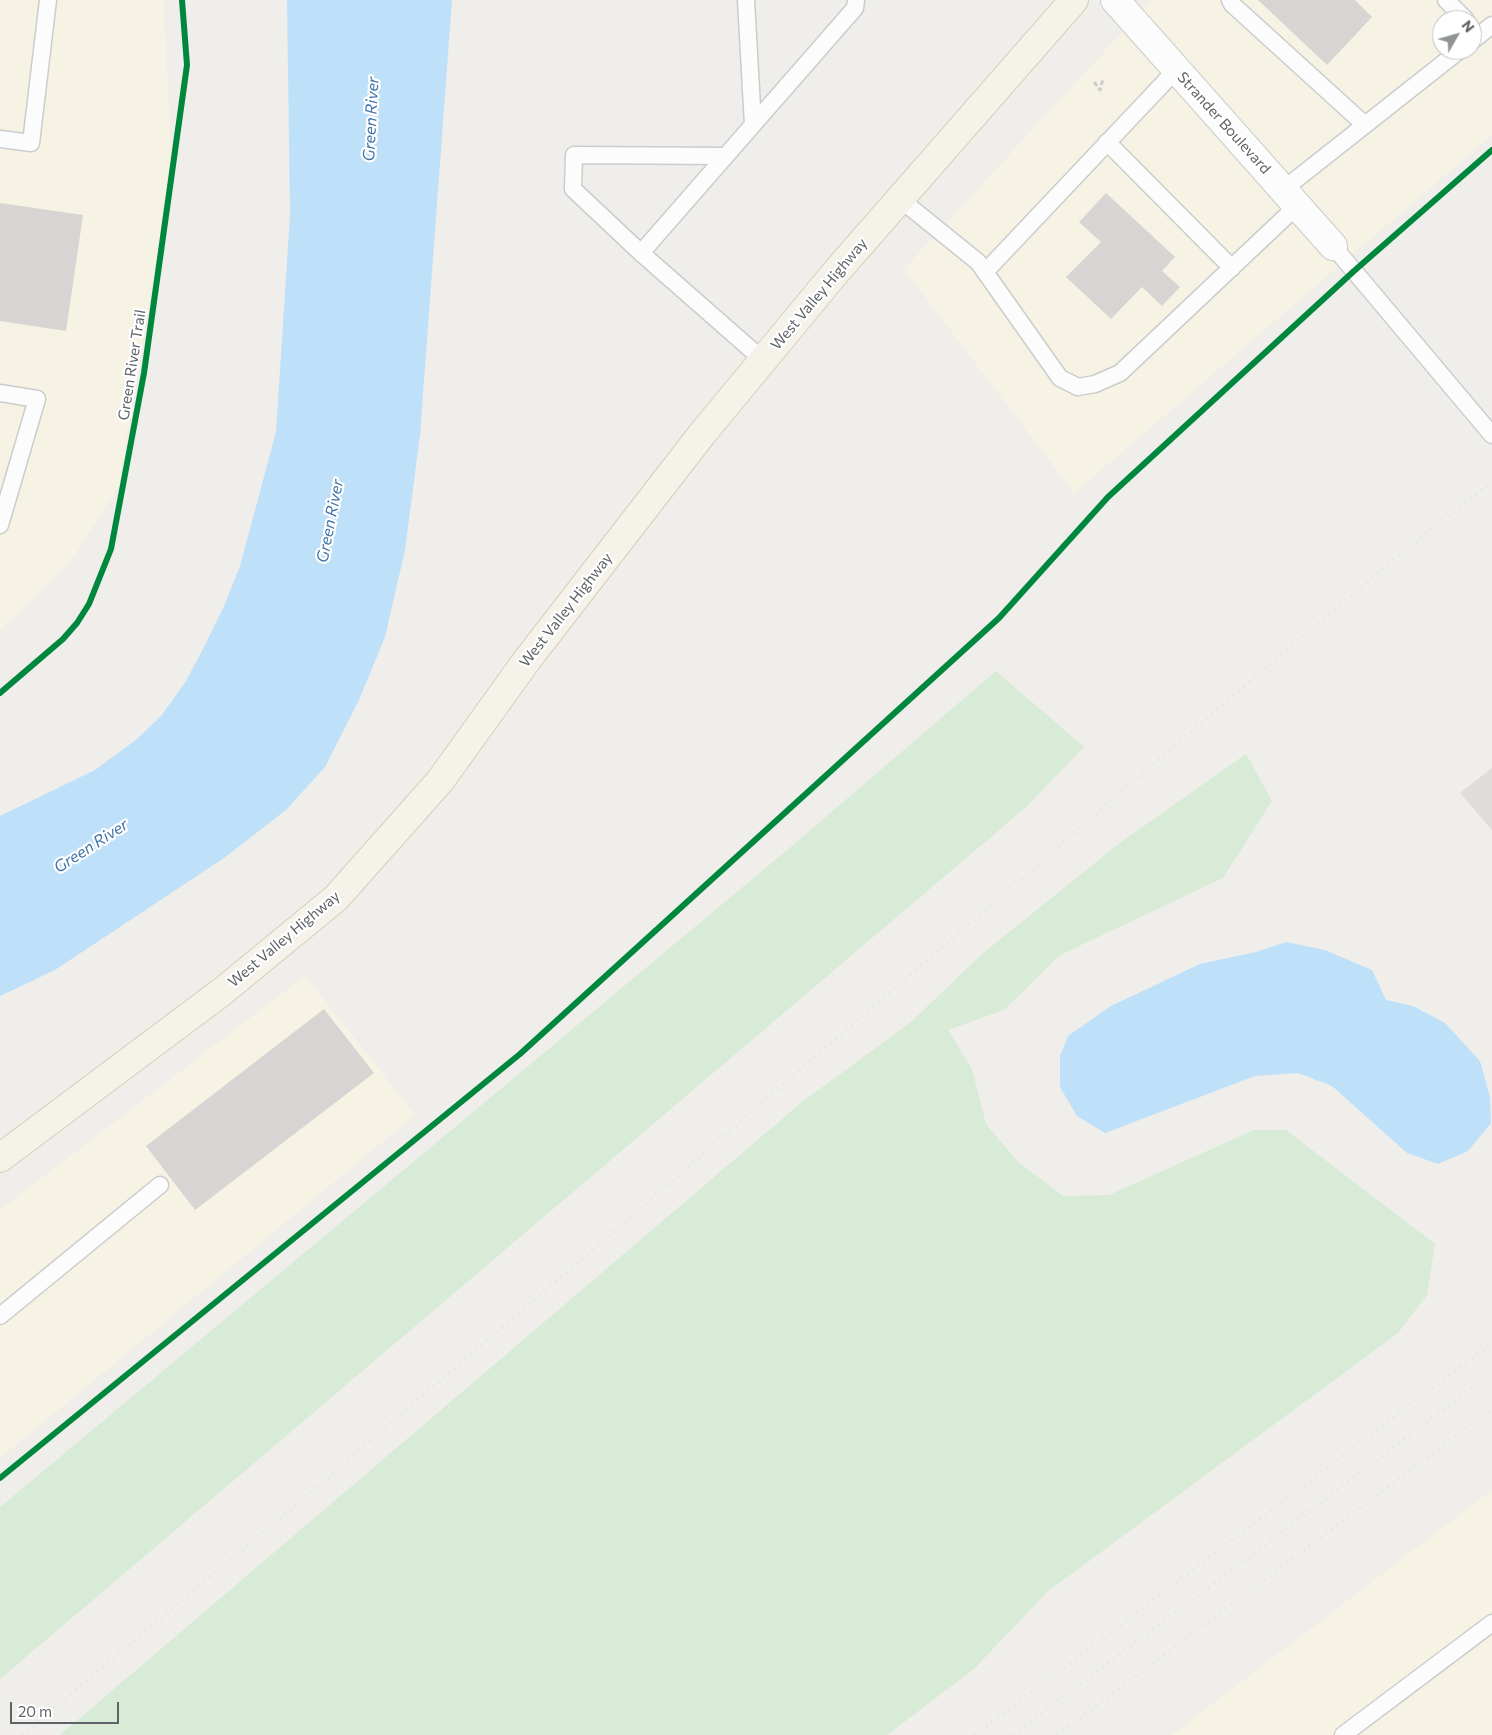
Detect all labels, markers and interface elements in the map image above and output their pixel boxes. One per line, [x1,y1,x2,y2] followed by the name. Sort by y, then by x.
[1432,10,1482,60] north arrow
[1458,17,1478,35] text: N
[1174,68,1274,178] street label: Strander Boulevard
[359,76,383,162] water label: Green River
[767,234,871,354] street label: West Valley Highway
[114,308,150,422] street label: Green River Trail
[312,478,348,564] water label: Green River
[516,549,616,671] street label: West Valley Highway
[50,815,132,877] water label: Green River
[224,887,344,991] street label: West Valley Highway
[12,1692,121,1724] scale bar
[18,1702,52,1720] text: 20 m

